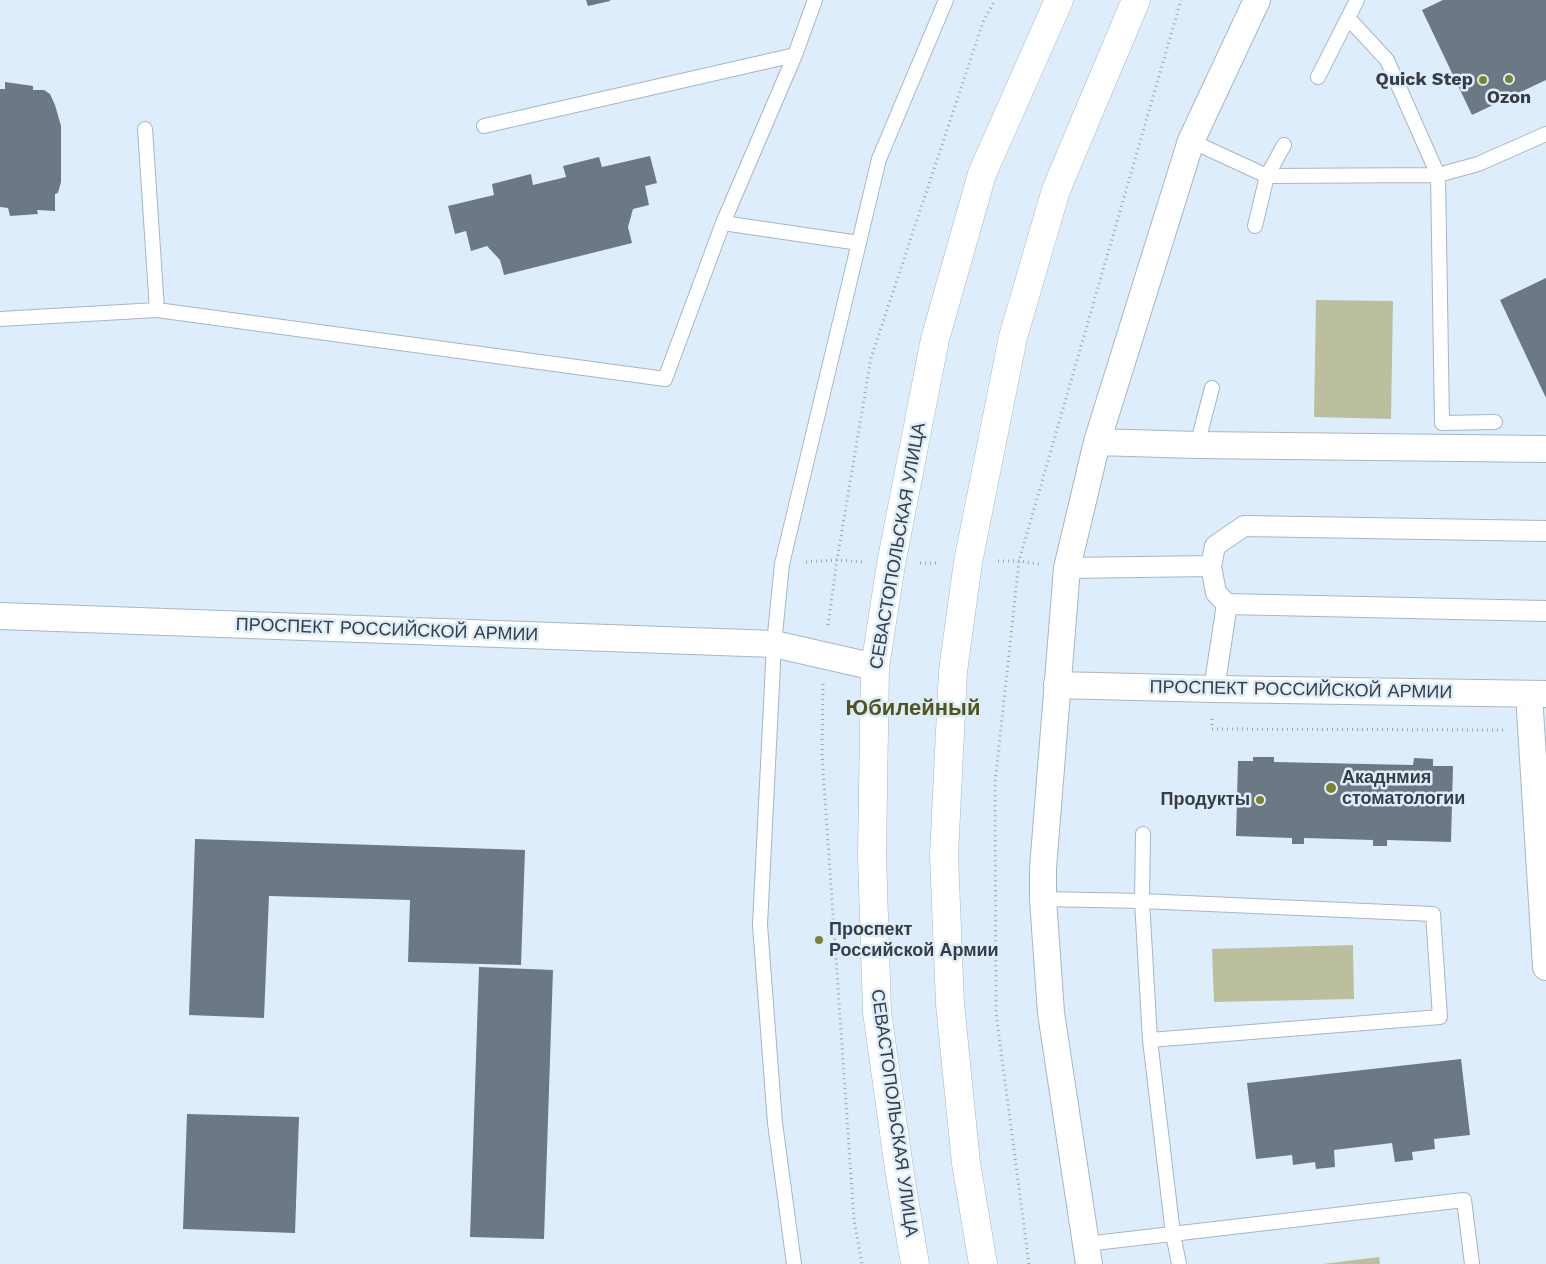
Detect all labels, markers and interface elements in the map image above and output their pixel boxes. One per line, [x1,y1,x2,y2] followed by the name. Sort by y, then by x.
[1376,69,1473,91] place label: Quick Step
[1503,73,1515,85] marker: Ozon
[1477,74,1489,86] marker: Quick Step
[1487,87,1531,109] place label: Ozon
[866,421,930,671] street label: СЕВАСТОПОЛЬСКАЯ УЛИЦА
[235,614,539,646] street label: ПРОСПЕКТ РОССИЙСКОЙ АРМИИ
[1150,677,1452,703] street label: ПРОСПЕКТ РОССИЙСКОЙ АРМИИ
[846,696,980,722] district label: Юбилейный
[1342,767,1465,810] place label: Акаднмия стоматологии
[1324,781,1338,795] marker: Акаднмия стоматологии
[1160,789,1250,811] place label: Продукты
[1254,794,1266,806] marker: Продукты
[829,919,999,962] place label: Проспект Российской Армии
[813,934,825,946] marker: Проспект Российской Армии
[866,988,922,1238] street label: СЕВАСТОПОЛЬСКАЯ УЛИЦА

